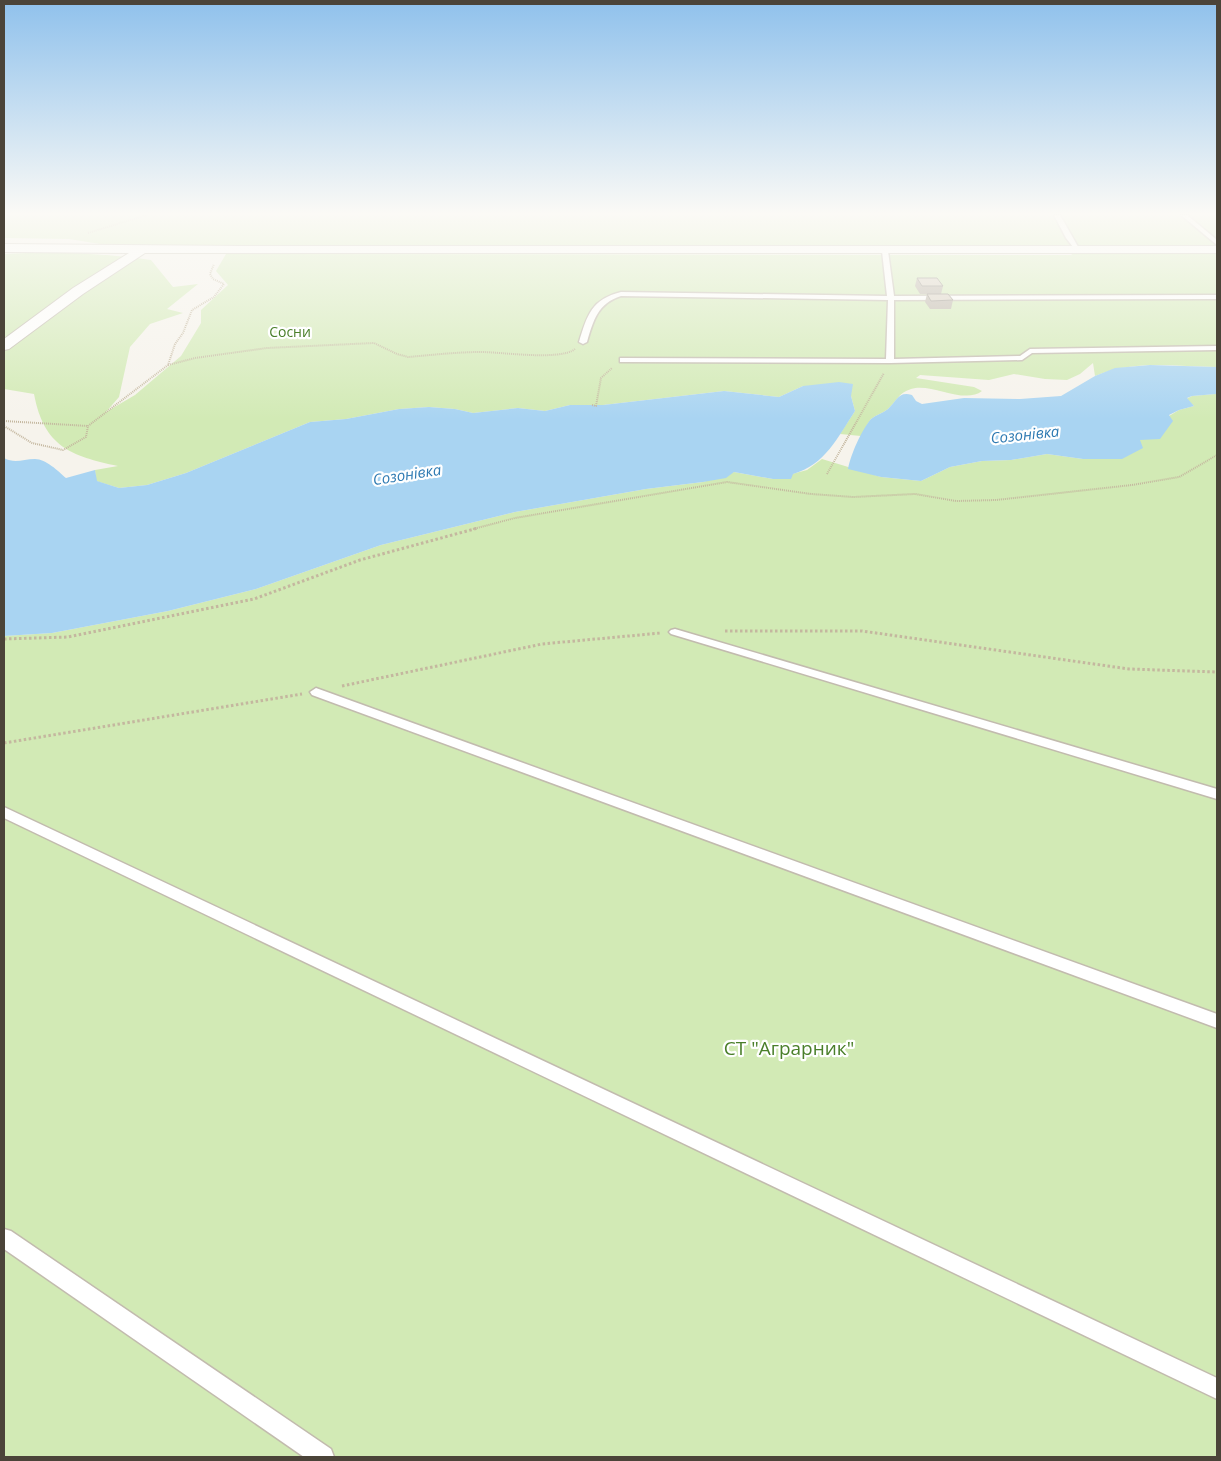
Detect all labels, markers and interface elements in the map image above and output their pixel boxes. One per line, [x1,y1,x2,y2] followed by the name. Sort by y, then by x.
[269,322,311,341] park label: Сосни
[990,420,1061,448] water label: Созонівка
[371,459,443,489] water label: Созонівка
[724,1035,854,1061] park label: СТ "Аграрник"

